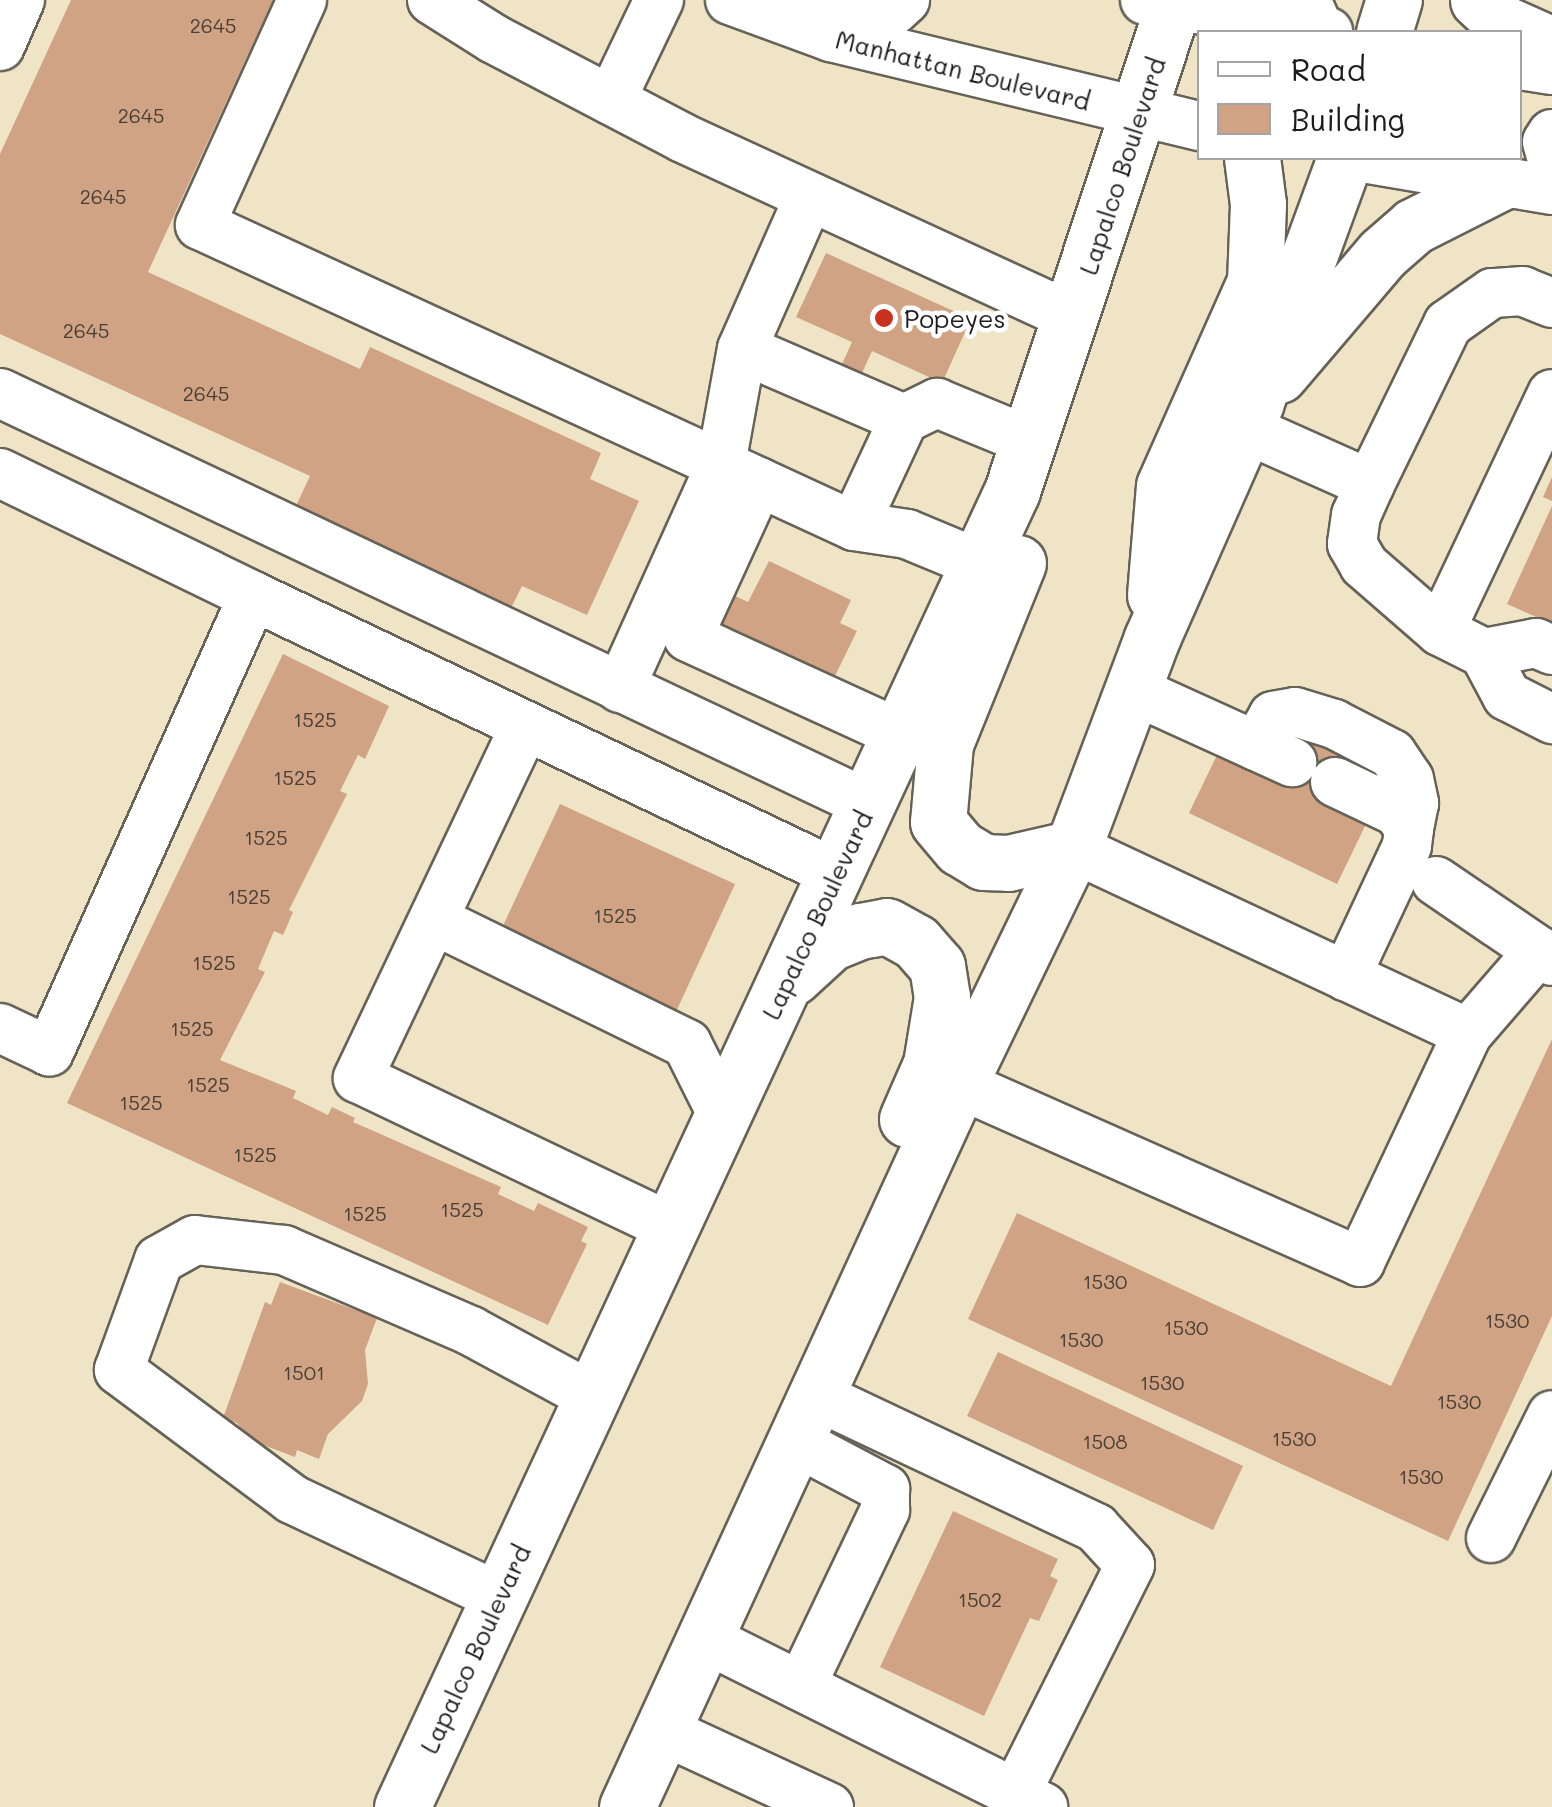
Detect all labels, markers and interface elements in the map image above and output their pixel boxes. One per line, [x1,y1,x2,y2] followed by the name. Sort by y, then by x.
[190,13,236,37] house number: 2645
[833,24,1093,116] street label: Manhattan Boulevard
[1197,30,1522,160] legend
[1291,49,1366,89] text: Road
[1073,54,1171,278] street label: Lapalco Boulevard
[1291,99,1405,139] text: Building
[118,103,164,127] house number: 2645
[80,184,126,208] house number: 2645
[904,303,1006,333] place label: Popeyes
[873,307,895,329] marker: Popeyes
[63,318,109,342] house number: 2645
[183,381,229,405] house number: 2645
[293,707,337,731] house number: 1525
[273,765,317,789] house number: 1525
[756,806,878,1024] street label: Lapalco Boulevard
[244,825,288,849] house number: 1525
[227,884,271,908] house number: 1525
[593,903,637,927] house number: 1525
[192,950,236,974] house number: 1525
[170,1016,214,1040] house number: 1525
[186,1072,230,1096] house number: 1525
[119,1090,163,1114] house number: 1525
[233,1142,277,1166] house number: 1525
[440,1197,484,1221] house number: 1525
[343,1201,387,1225] house number: 1525
[1083,1269,1127,1293] house number: 1530
[1485,1308,1529,1332] house number: 1530
[1164,1315,1208,1339] house number: 1530
[1059,1327,1103,1351] house number: 1530
[283,1360,325,1384] house number: 1501
[1140,1370,1184,1394] house number: 1530
[1437,1389,1481,1413] house number: 1530
[1272,1426,1316,1450] house number: 1530
[1082,1429,1128,1453] house number: 1508
[1399,1464,1443,1488] house number: 1530
[414,1540,536,1758] street label: Lapalco Boulevard
[958,1587,1002,1611] house number: 1502

